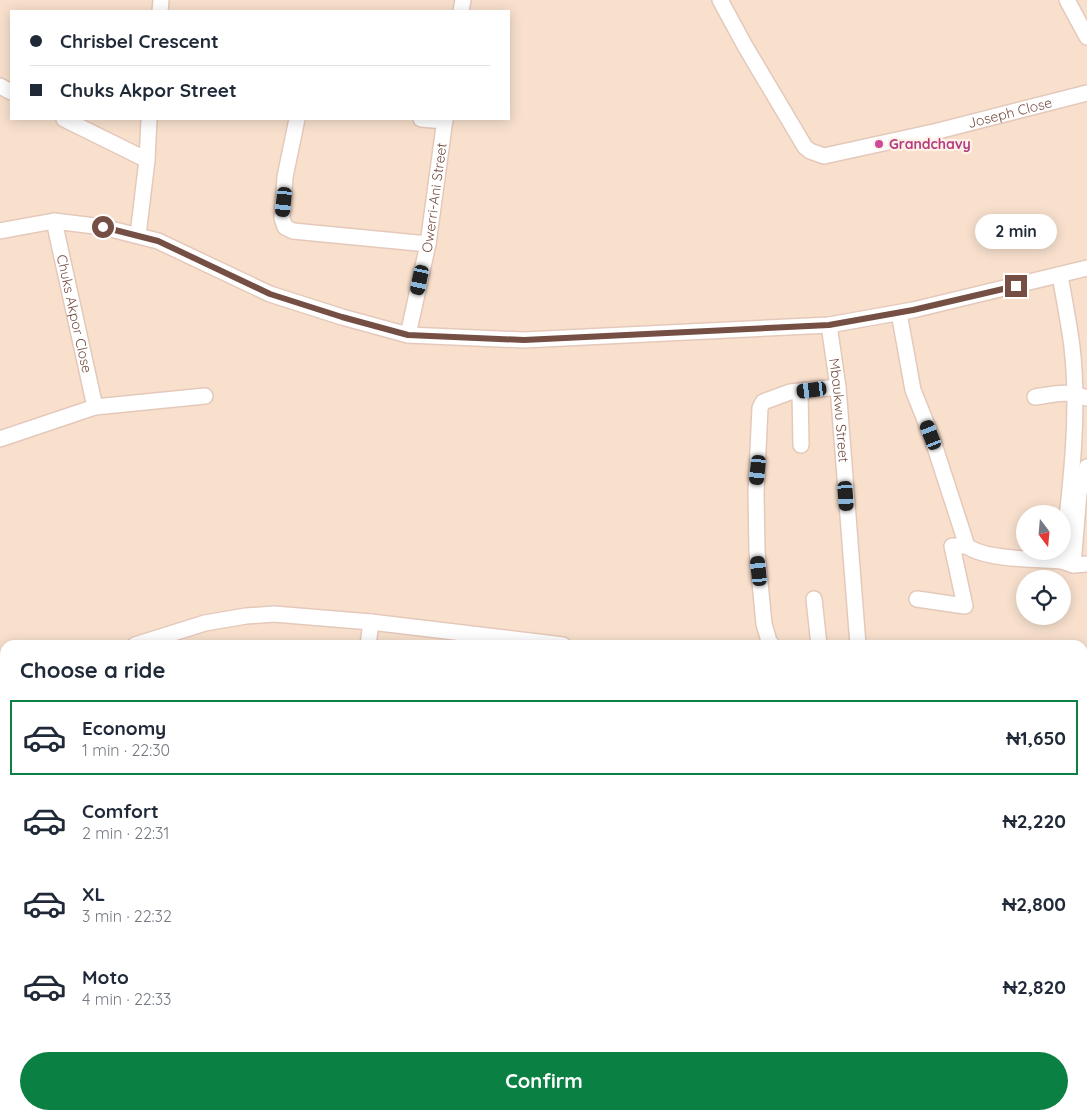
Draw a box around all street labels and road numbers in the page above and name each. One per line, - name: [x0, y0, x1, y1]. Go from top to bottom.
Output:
- street label: Joseph Close: [966, 93, 1054, 132]
- street label: Owerri-Ani Street: [417, 141, 451, 254]
- street label: Chuks Akpor Close: [53, 253, 96, 375]
- street label: Mbaukwu Street: [825, 357, 853, 463]

